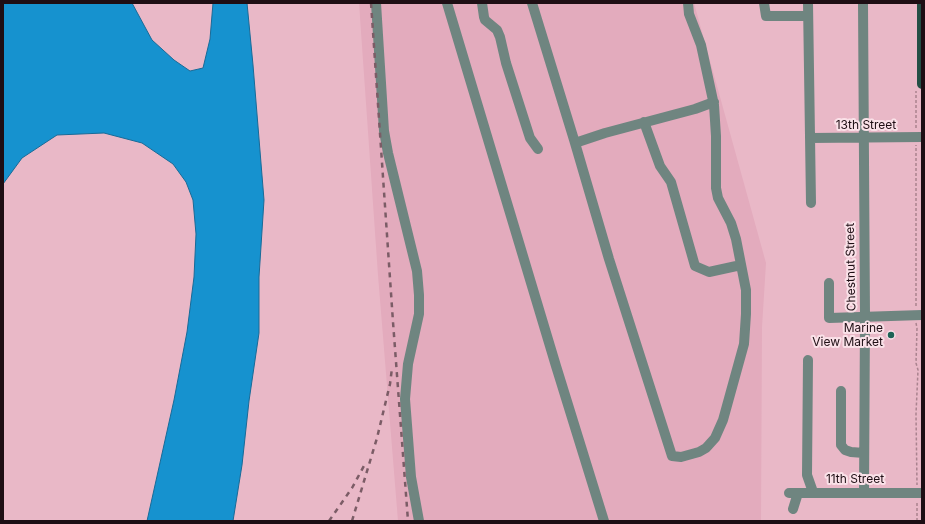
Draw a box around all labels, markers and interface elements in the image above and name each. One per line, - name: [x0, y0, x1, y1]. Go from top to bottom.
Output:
- street label: 13th Street: [836, 118, 896, 132]
- street label: Chestnut Street: [843, 223, 859, 311]
- place label: Marine View Market: [812, 321, 883, 349]
- marker: Marine View Market: [886, 330, 896, 340]
- street label: 11th Street: [826, 472, 884, 486]

